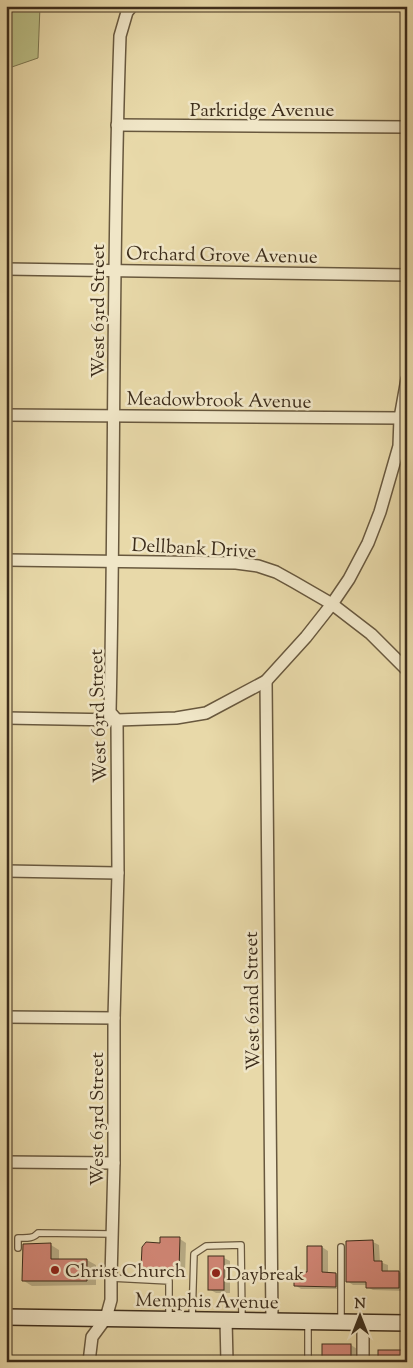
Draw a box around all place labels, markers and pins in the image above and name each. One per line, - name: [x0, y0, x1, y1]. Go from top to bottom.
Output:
- place label: Christ Church: [65, 1259, 186, 1286]
- place label: Daybreak: [226, 1262, 305, 1289]
- marker: Christ Church: [49, 1264, 61, 1276]
- marker: Daybreak: [210, 1267, 222, 1279]

